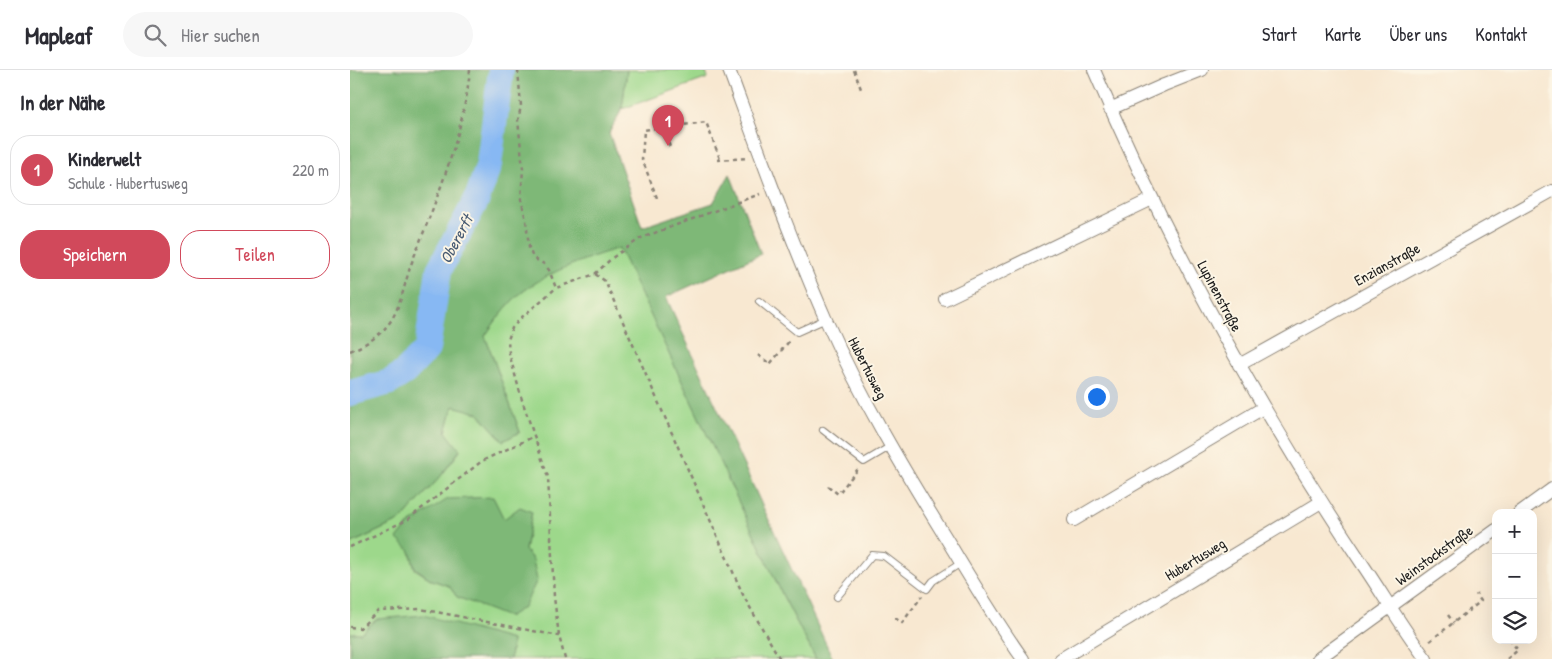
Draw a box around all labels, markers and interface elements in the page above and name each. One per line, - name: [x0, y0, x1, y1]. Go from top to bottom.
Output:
- search box: [123, 12, 473, 57]
- text: Mapleaf: [25, 19, 93, 51]
- icon: search: [141, 21, 169, 49]
- text: Hier suchen: [181, 22, 260, 48]
- text: Start: [1262, 22, 1297, 47]
- text: Karte: [1325, 22, 1361, 47]
- text: Über uns: [1389, 22, 1447, 47]
- text: Kontakt: [1475, 22, 1527, 47]
- text: In der Nähe: [20, 88, 105, 117]
- pin: 1: [652, 105, 684, 146]
- text: Kinderwelt: [68, 146, 141, 172]
- text: 1: [34, 159, 40, 181]
- text: 220 m: [292, 159, 329, 181]
- text: Schule · Hubertusweg: [68, 172, 188, 194]
- water label: Obererft: [434, 209, 479, 267]
- button: Speichern: [20, 230, 170, 279]
- button: Teilen: [180, 230, 330, 279]
- street label: Enzianstraße: [1350, 237, 1424, 291]
- street label: Lupinenstraße: [1193, 257, 1247, 335]
- street label: Hubertusweg: [843, 333, 893, 403]
- your location: [1084, 384, 1110, 410]
- map controls: [1492, 509, 1537, 644]
- button: +: [1492, 509, 1537, 554]
- street label: Weinstockstraße: [1391, 520, 1477, 590]
- street label: Hubertusweg: [1161, 532, 1230, 585]
- button: −: [1492, 554, 1537, 599]
- button: layers: [1492, 599, 1537, 644]

